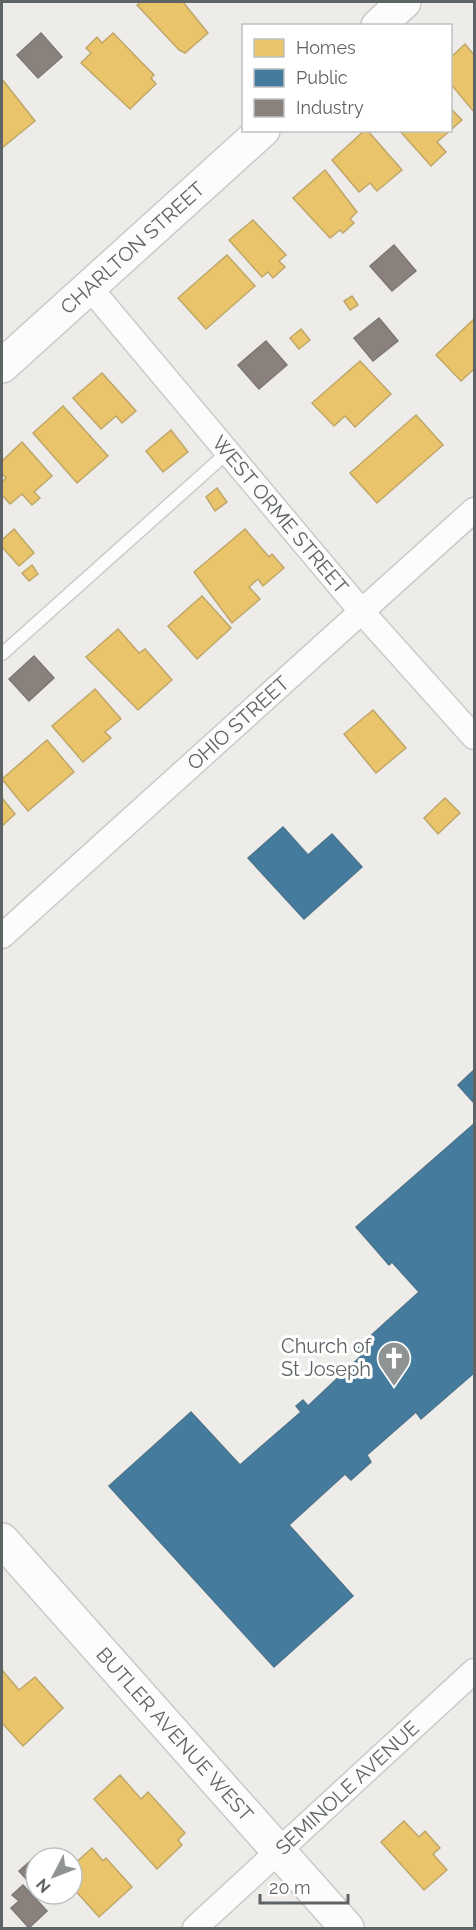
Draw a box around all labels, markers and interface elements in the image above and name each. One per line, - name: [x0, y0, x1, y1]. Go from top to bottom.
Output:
- legend: [242, 24, 452, 132]
- text: Homes: [296, 37, 356, 58]
- text: Public: [296, 67, 348, 88]
- text: Industry: [296, 97, 364, 118]
- street label: CHARLTON STREET: [56, 177, 210, 319]
- street label: WEST ORME STREET: [207, 431, 353, 599]
- street label: OHIO STREET: [182, 671, 294, 775]
- place label: Church of St Joseph: [281, 1334, 372, 1381]
- church icon: Church of St Joseph: [376, 1340, 412, 1387]
- street label: BUTLER AVENUE WEST: [91, 1642, 258, 1826]
- street label: SEMINOLE AVENUE: [271, 1716, 424, 1860]
- north arrow: [24, 1846, 84, 1906]
- scale bar: [260, 1867, 348, 1905]
- text: N: [32, 1875, 54, 1897]
- text: 20 m: [269, 1877, 311, 1898]

